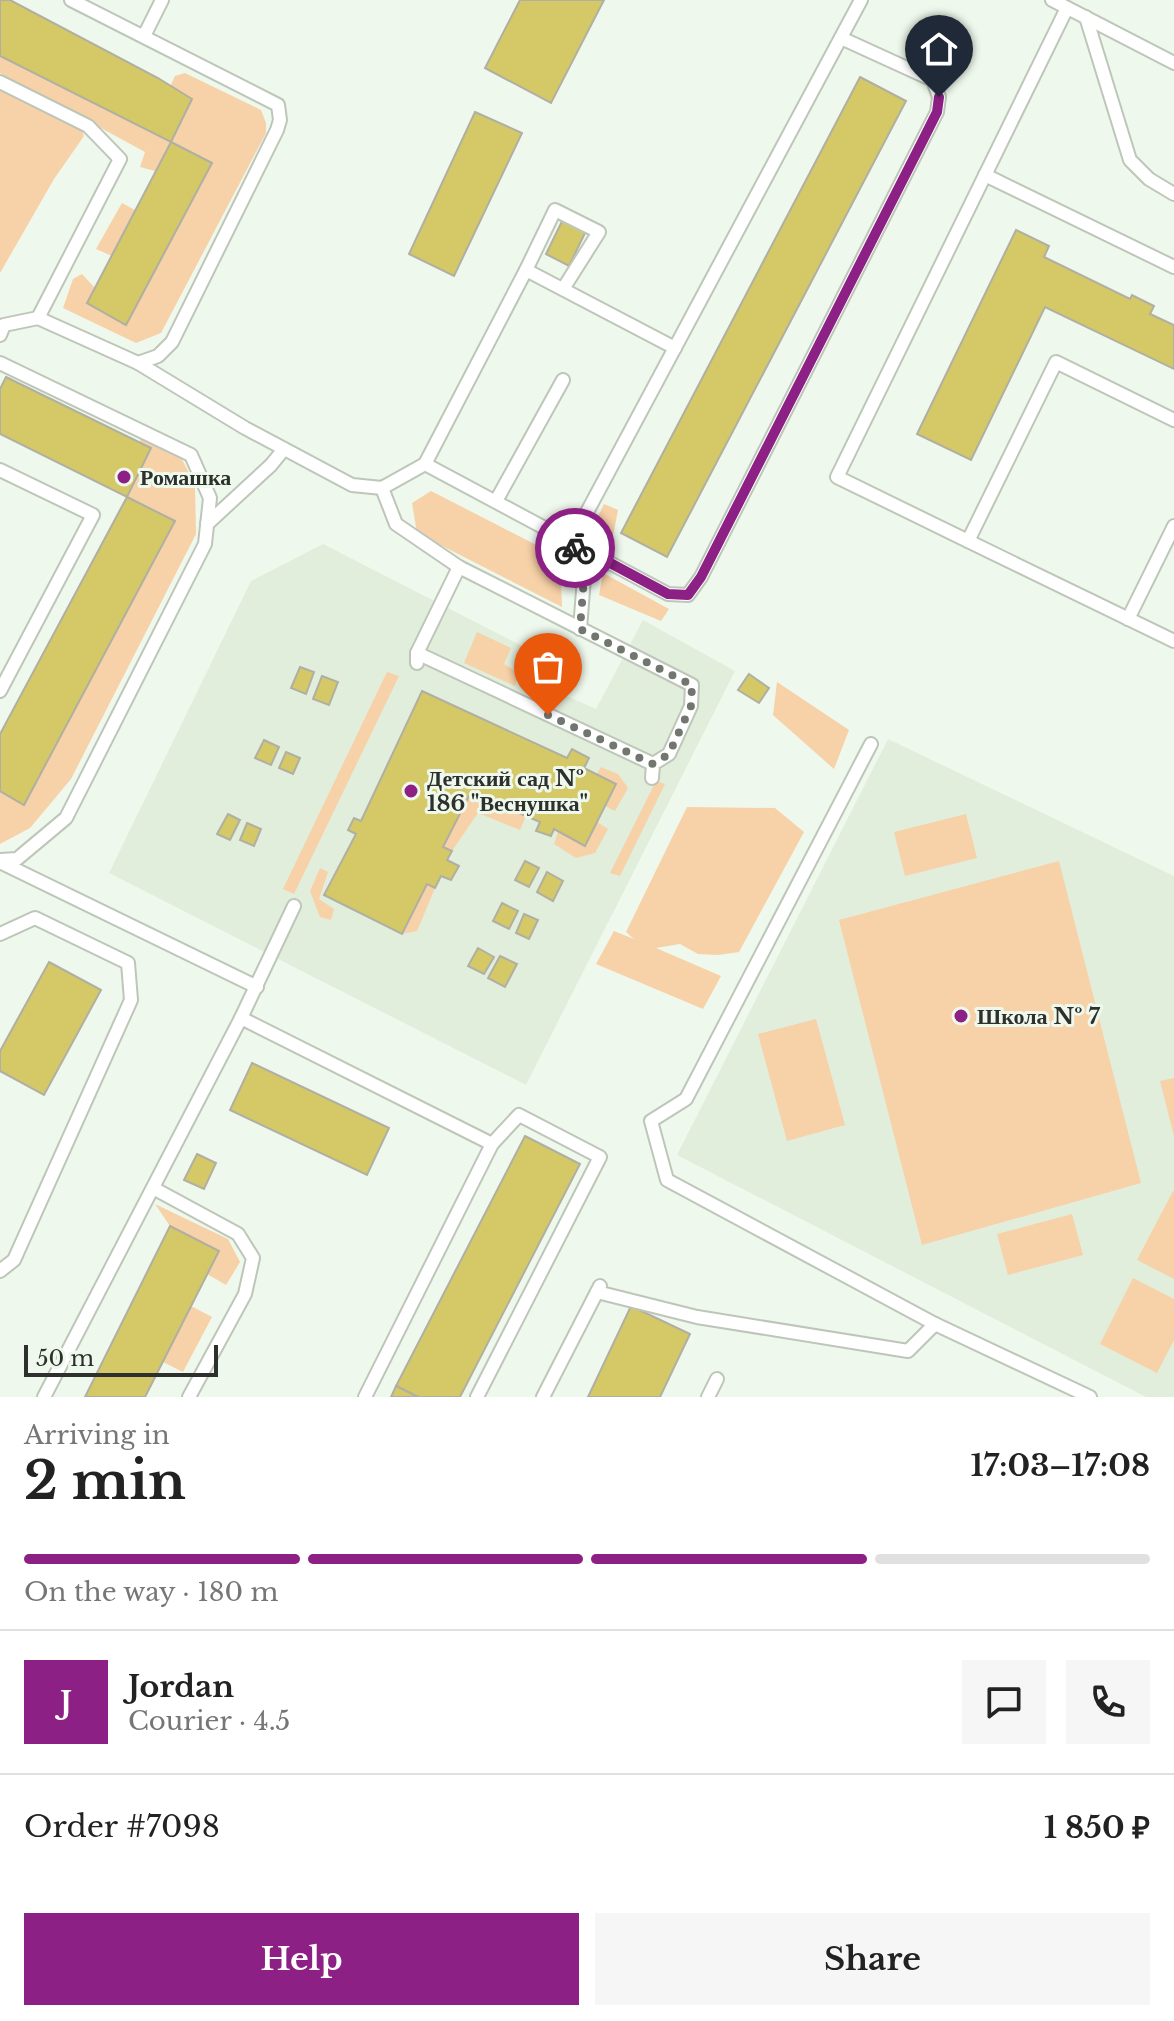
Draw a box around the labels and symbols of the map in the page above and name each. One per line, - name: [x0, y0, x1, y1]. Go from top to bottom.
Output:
- pin: [905, 15, 973, 97]
- place label: Ромашка: [140, 464, 231, 491]
- marker: Ромашка: [115, 468, 133, 486]
- courier: [535, 508, 615, 588]
- pin: [514, 633, 582, 715]
- place label: Детский сад № 186 "Веснушка": [427, 765, 588, 817]
- marker: Детский сад № 186 "Веснушка": [402, 782, 420, 800]
- place label: Школа № 7: [977, 1003, 1100, 1030]
- marker: Школа № 7: [952, 1007, 970, 1025]
- scale bar: [24, 1341, 218, 1377]

